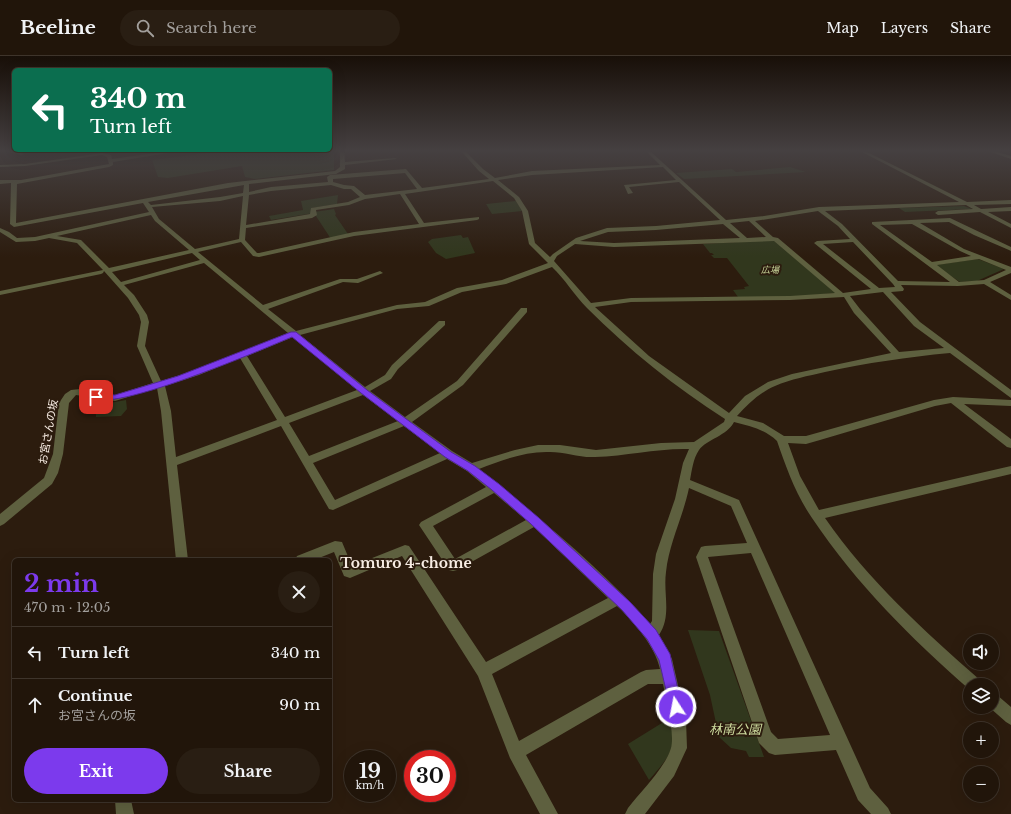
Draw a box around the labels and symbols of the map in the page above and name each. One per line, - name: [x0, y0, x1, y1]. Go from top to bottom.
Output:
- park label: 広場: [761, 264, 780, 275]
- pin: [79, 380, 113, 414]
- street label: お宮さんの坂: [35, 398, 61, 466]
- district label: Tomuro 4-chome: [340, 554, 472, 572]
- position arrow: [655, 686, 697, 728]
- park label: 林南公園: [709, 721, 763, 738]
- speed limit sign: 30: [404, 750, 456, 802]

